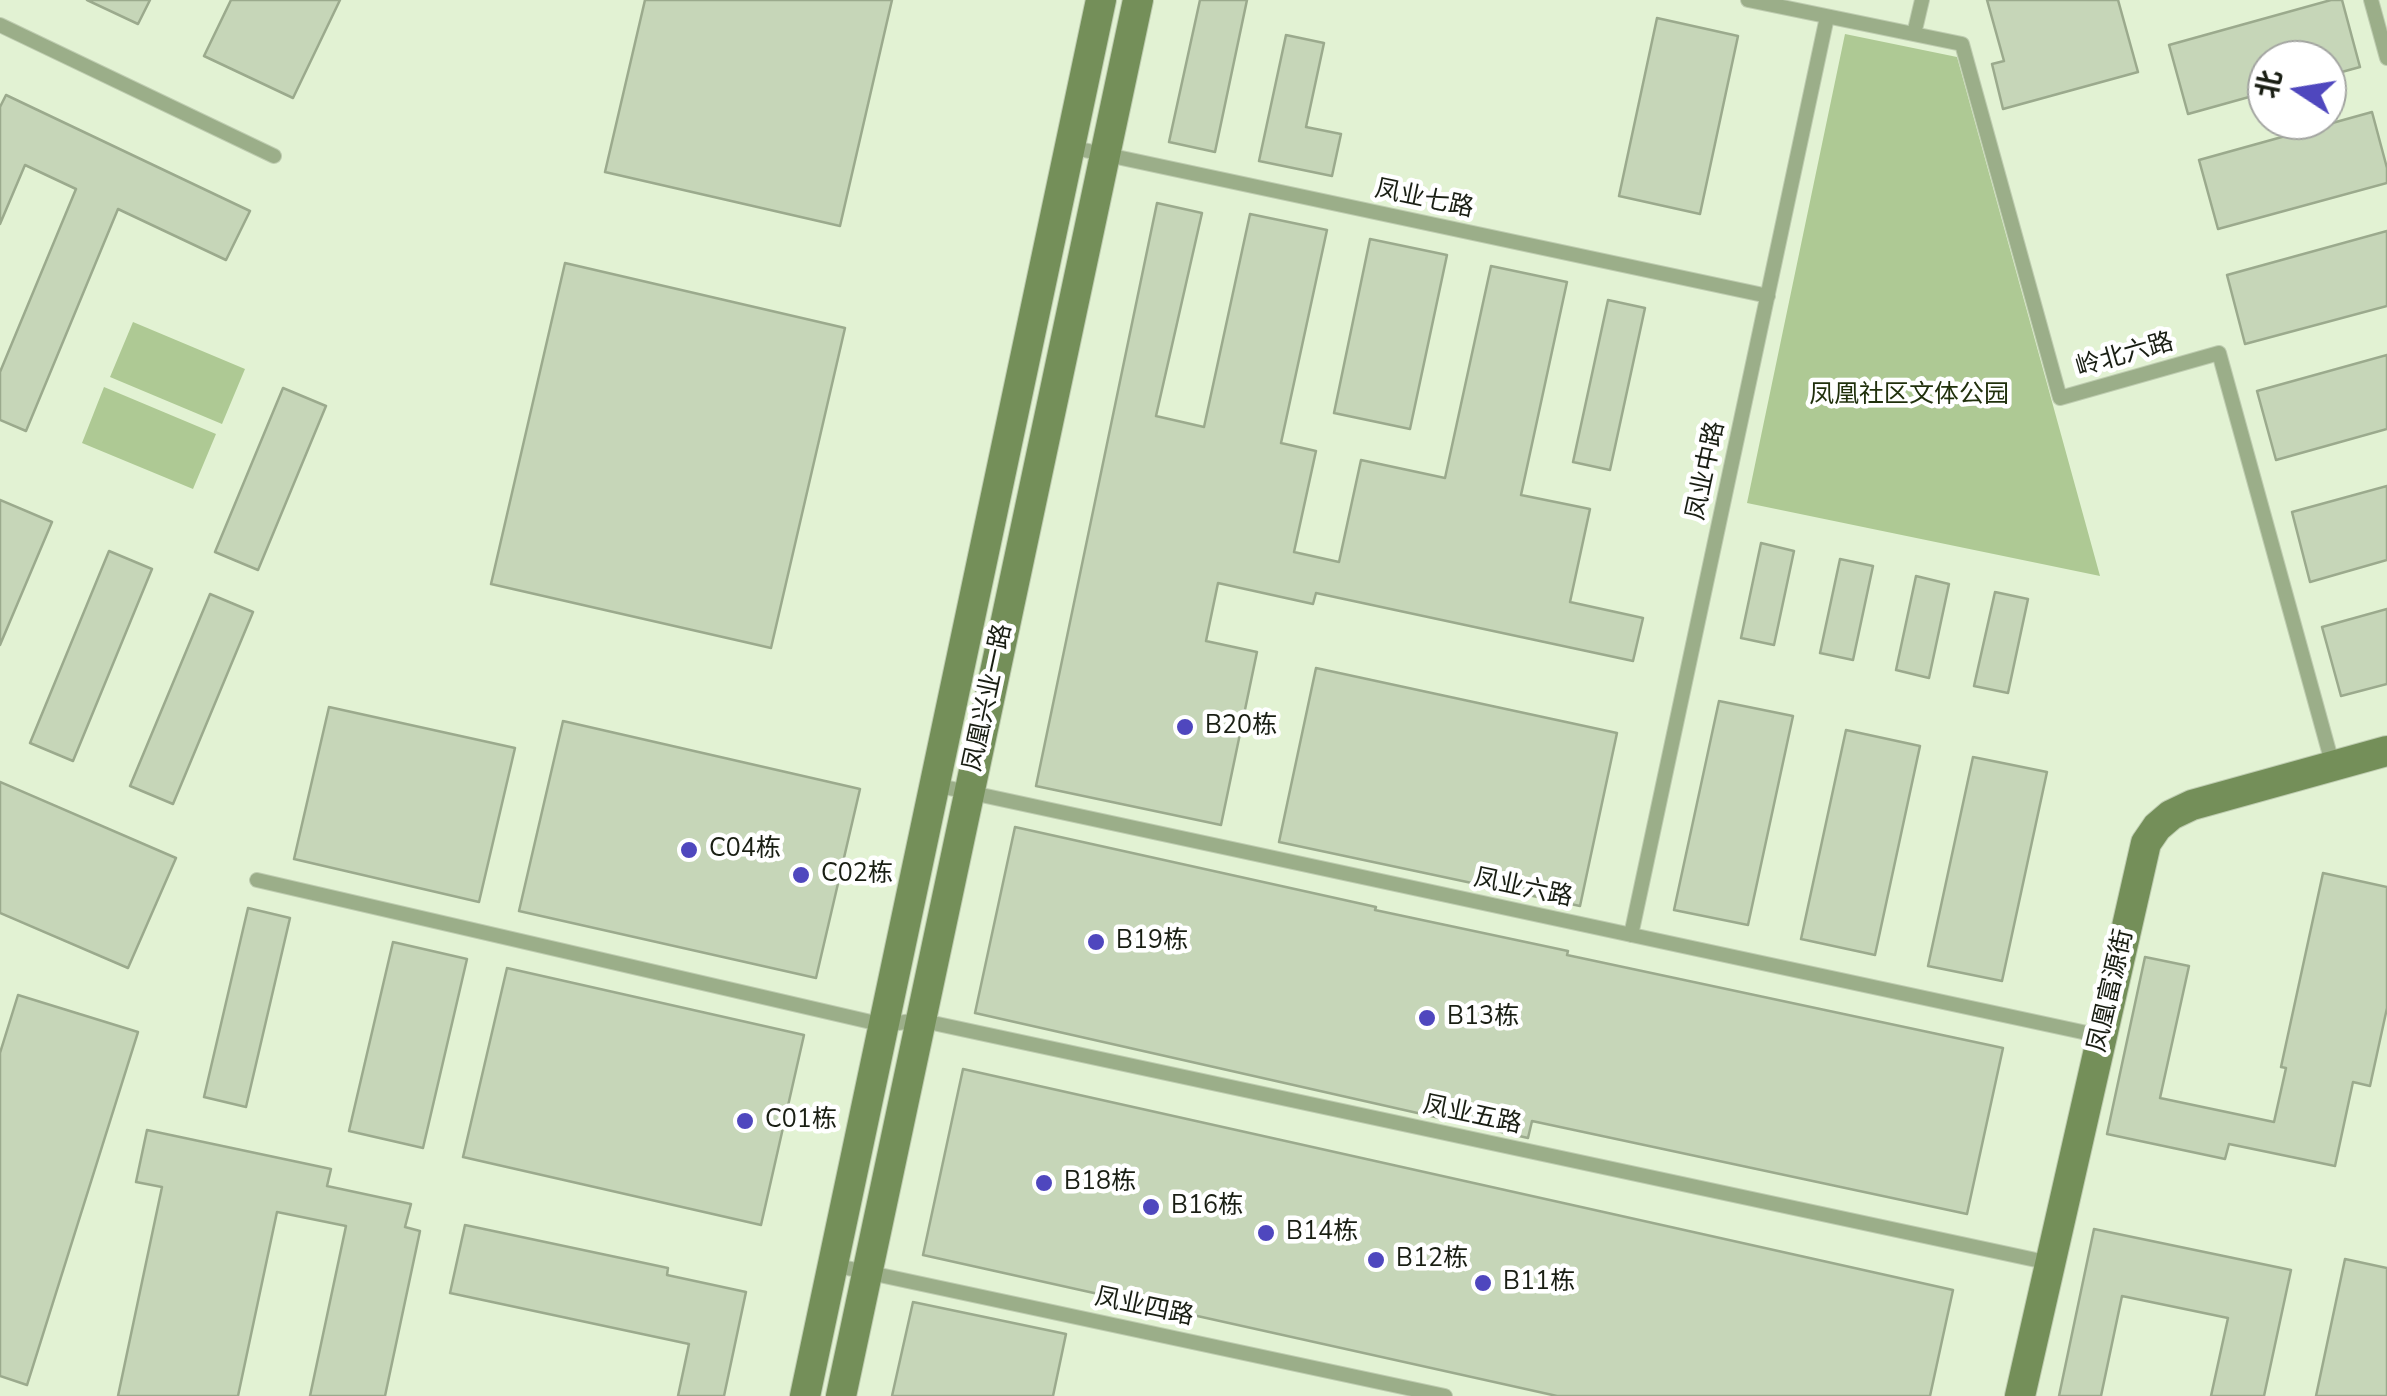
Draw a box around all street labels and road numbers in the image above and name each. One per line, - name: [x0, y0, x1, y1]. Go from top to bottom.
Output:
- street label: 凤业七路: [1372, 175, 1476, 225]
- street label: 岭北六路: [2073, 328, 2177, 384]
- street label: 凤业中路: [1682, 419, 1732, 523]
- street label: 凤凰兴业一路: [959, 622, 1019, 774]
- street label: 凤业六路: [1471, 864, 1575, 914]
- street label: 凤凰富源街: [2083, 927, 2141, 1055]
- street label: 凤业五路: [1420, 1091, 1524, 1141]
- street label: 凤业四路: [1092, 1283, 1196, 1333]

